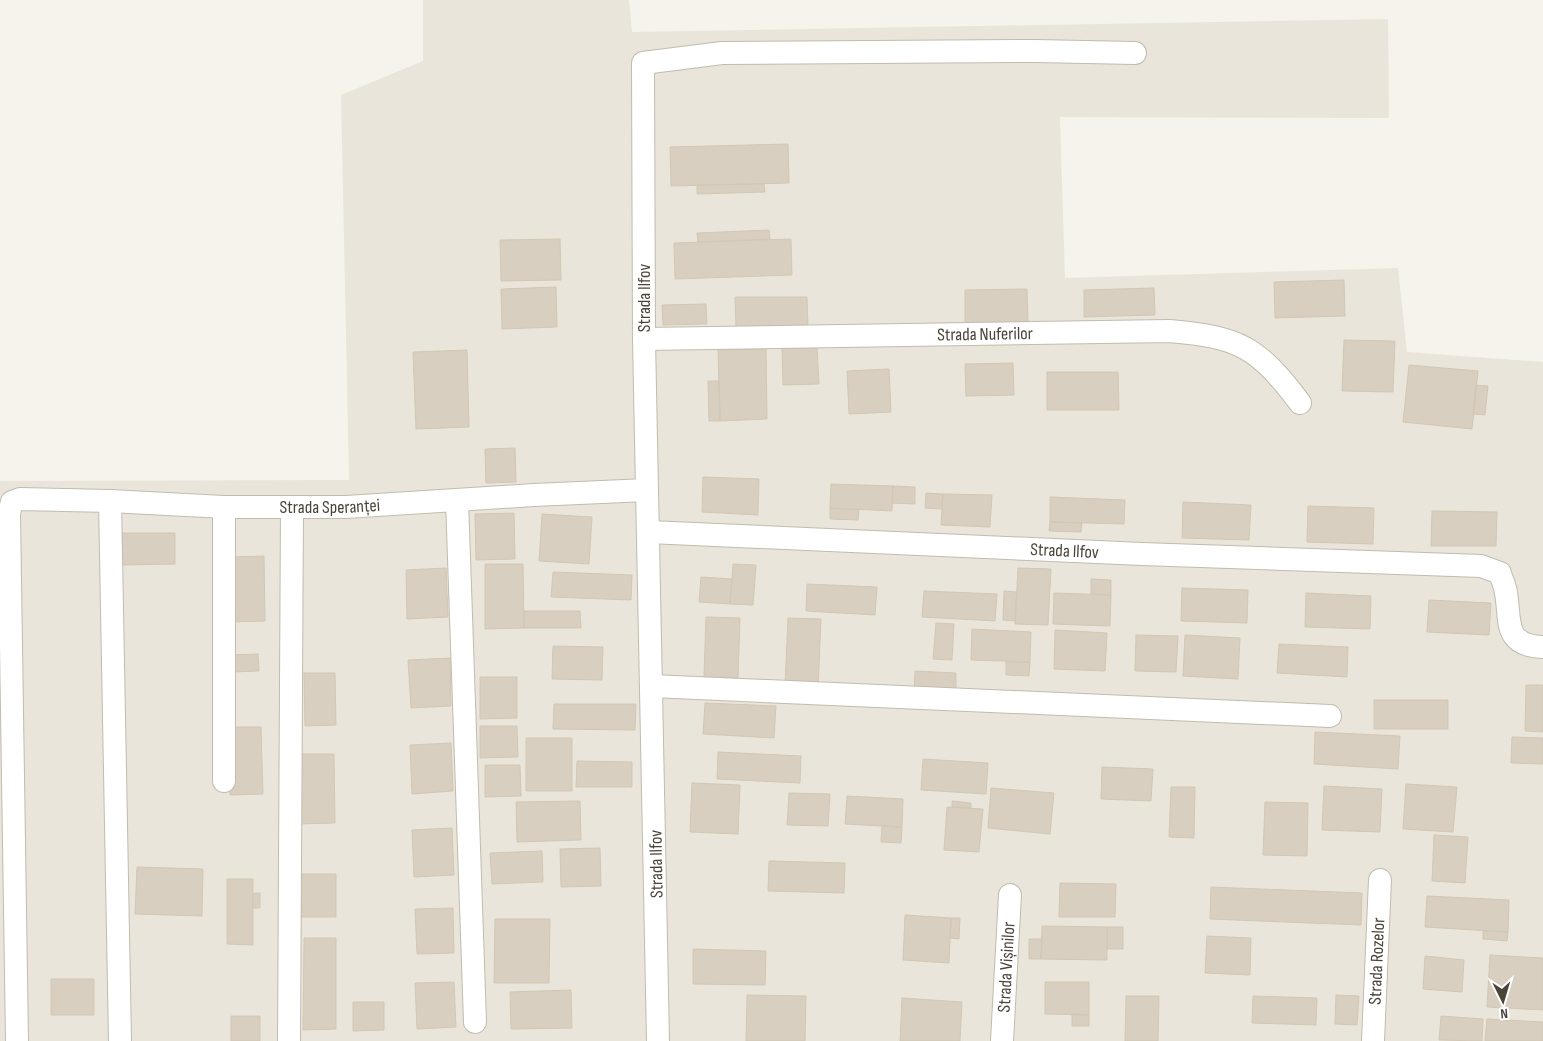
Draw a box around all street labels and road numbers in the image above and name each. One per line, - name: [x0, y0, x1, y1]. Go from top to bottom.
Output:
- street label: Strada Ilfov: [634, 264, 655, 332]
- street label: Strada Nuferilor: [937, 323, 1033, 346]
- street label: Strada Speranței: [280, 495, 381, 518]
- street label: Strada Ilfov: [1030, 539, 1099, 563]
- street label: Strada Ilfov: [645, 830, 668, 898]
- street label: Strada Rozelor: [1365, 917, 1389, 1005]
- street label: Strada Vișinilor: [994, 921, 1020, 1013]

